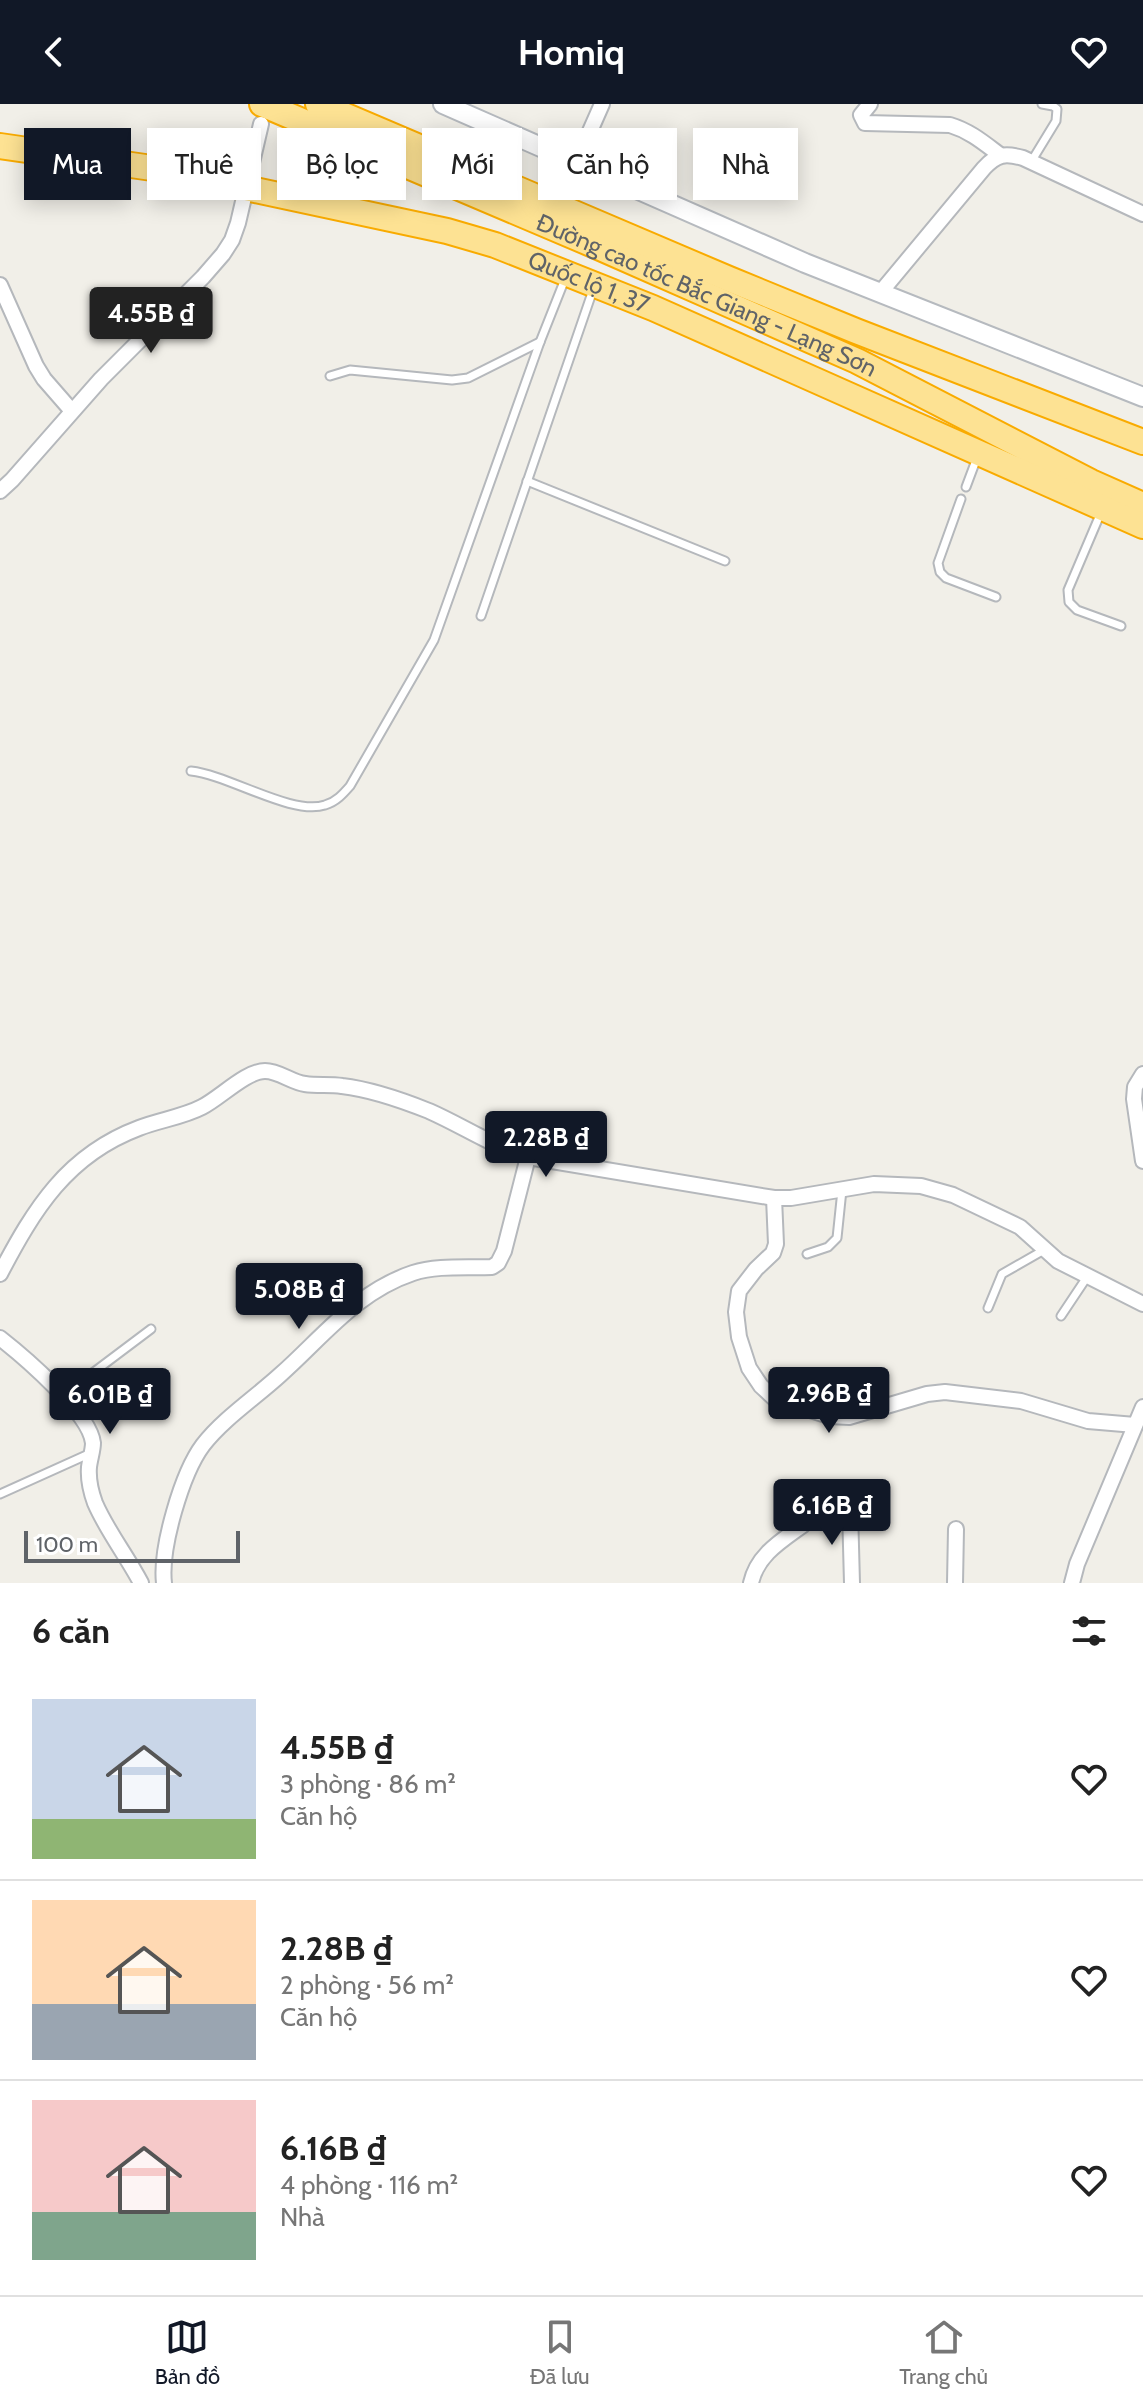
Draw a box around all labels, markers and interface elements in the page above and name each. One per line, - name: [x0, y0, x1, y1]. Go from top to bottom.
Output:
- icon: back: [32, 30, 76, 74]
- text: Homiq: [518, 30, 625, 74]
- icon: heart: [1067, 30, 1111, 74]
- chip: Mua: [24, 128, 131, 200]
- chip: Thuê: [147, 128, 261, 200]
- chip: Bộ lọc: [277, 128, 406, 200]
- chip: Mới: [422, 128, 522, 200]
- chip: Căn hộ: [538, 128, 677, 200]
- chip: Nhà: [693, 128, 798, 200]
- street label: Đường cao tốc Bắc Giang - Lạng Sơn: [532, 207, 882, 383]
- street label: Quốc lộ 1, 37: [524, 245, 654, 319]
- pin: 4.55B ₫: [77, 287, 225, 355]
- text: 4.55B ₫: [108, 297, 194, 329]
- pin: 2.28B ₫: [472, 1111, 620, 1179]
- text: 2.28B ₫: [503, 1121, 589, 1153]
- pin: 5.08B ₫: [225, 1263, 373, 1331]
- text: 5.08B ₫: [254, 1273, 344, 1305]
- pin: 2.96B ₫: [755, 1367, 903, 1435]
- pin: 6.01B ₫: [36, 1368, 184, 1436]
- text: 2.96B ₫: [786, 1377, 872, 1409]
- text: 6.01B ₫: [67, 1378, 153, 1410]
- pin: 6.16B ₫: [758, 1479, 906, 1547]
- text: 6.16B ₫: [791, 1489, 873, 1521]
- scale bar: [24, 1527, 240, 1563]
- text: 100 m: [36, 1531, 98, 1558]
- icon: filters: [1067, 1609, 1111, 1653]
- text: 6 căn: [32, 1610, 110, 1652]
- text: 4.55B ₫: [280, 1726, 394, 1768]
- icon: home: [96, 1731, 192, 1827]
- icon: heart: [1067, 1757, 1111, 1801]
- text: 3 phòng · 86 m²: [280, 1768, 456, 1800]
- text: Căn hộ: [280, 1800, 357, 1832]
- text: 2.28B ₫: [280, 1927, 392, 1969]
- icon: home: [96, 1932, 192, 2028]
- icon: heart: [1067, 1958, 1111, 2002]
- text: 2 phòng · 56 m²: [280, 1969, 454, 2001]
- text: Căn hộ: [280, 2001, 357, 2033]
- text: 6.16B ₫: [280, 2127, 386, 2169]
- icon: home: [96, 2132, 192, 2228]
- icon: heart: [1067, 2158, 1111, 2202]
- text: 4 phòng · 116 m²: [280, 2169, 458, 2201]
- text: Nhà: [280, 2201, 325, 2233]
- tab: Bản đồ: [155, 2315, 220, 2390]
- tab: Đã lưu: [530, 2315, 590, 2390]
- tab: Trang chủ: [899, 2315, 988, 2390]

